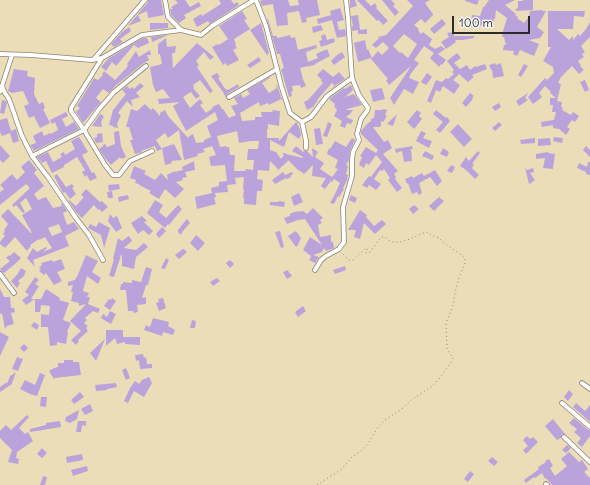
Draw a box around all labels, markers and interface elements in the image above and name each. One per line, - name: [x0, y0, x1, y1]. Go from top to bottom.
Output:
- scale bar: [454, 8, 532, 34]
- text: 100 m: [459, 15, 493, 30]

